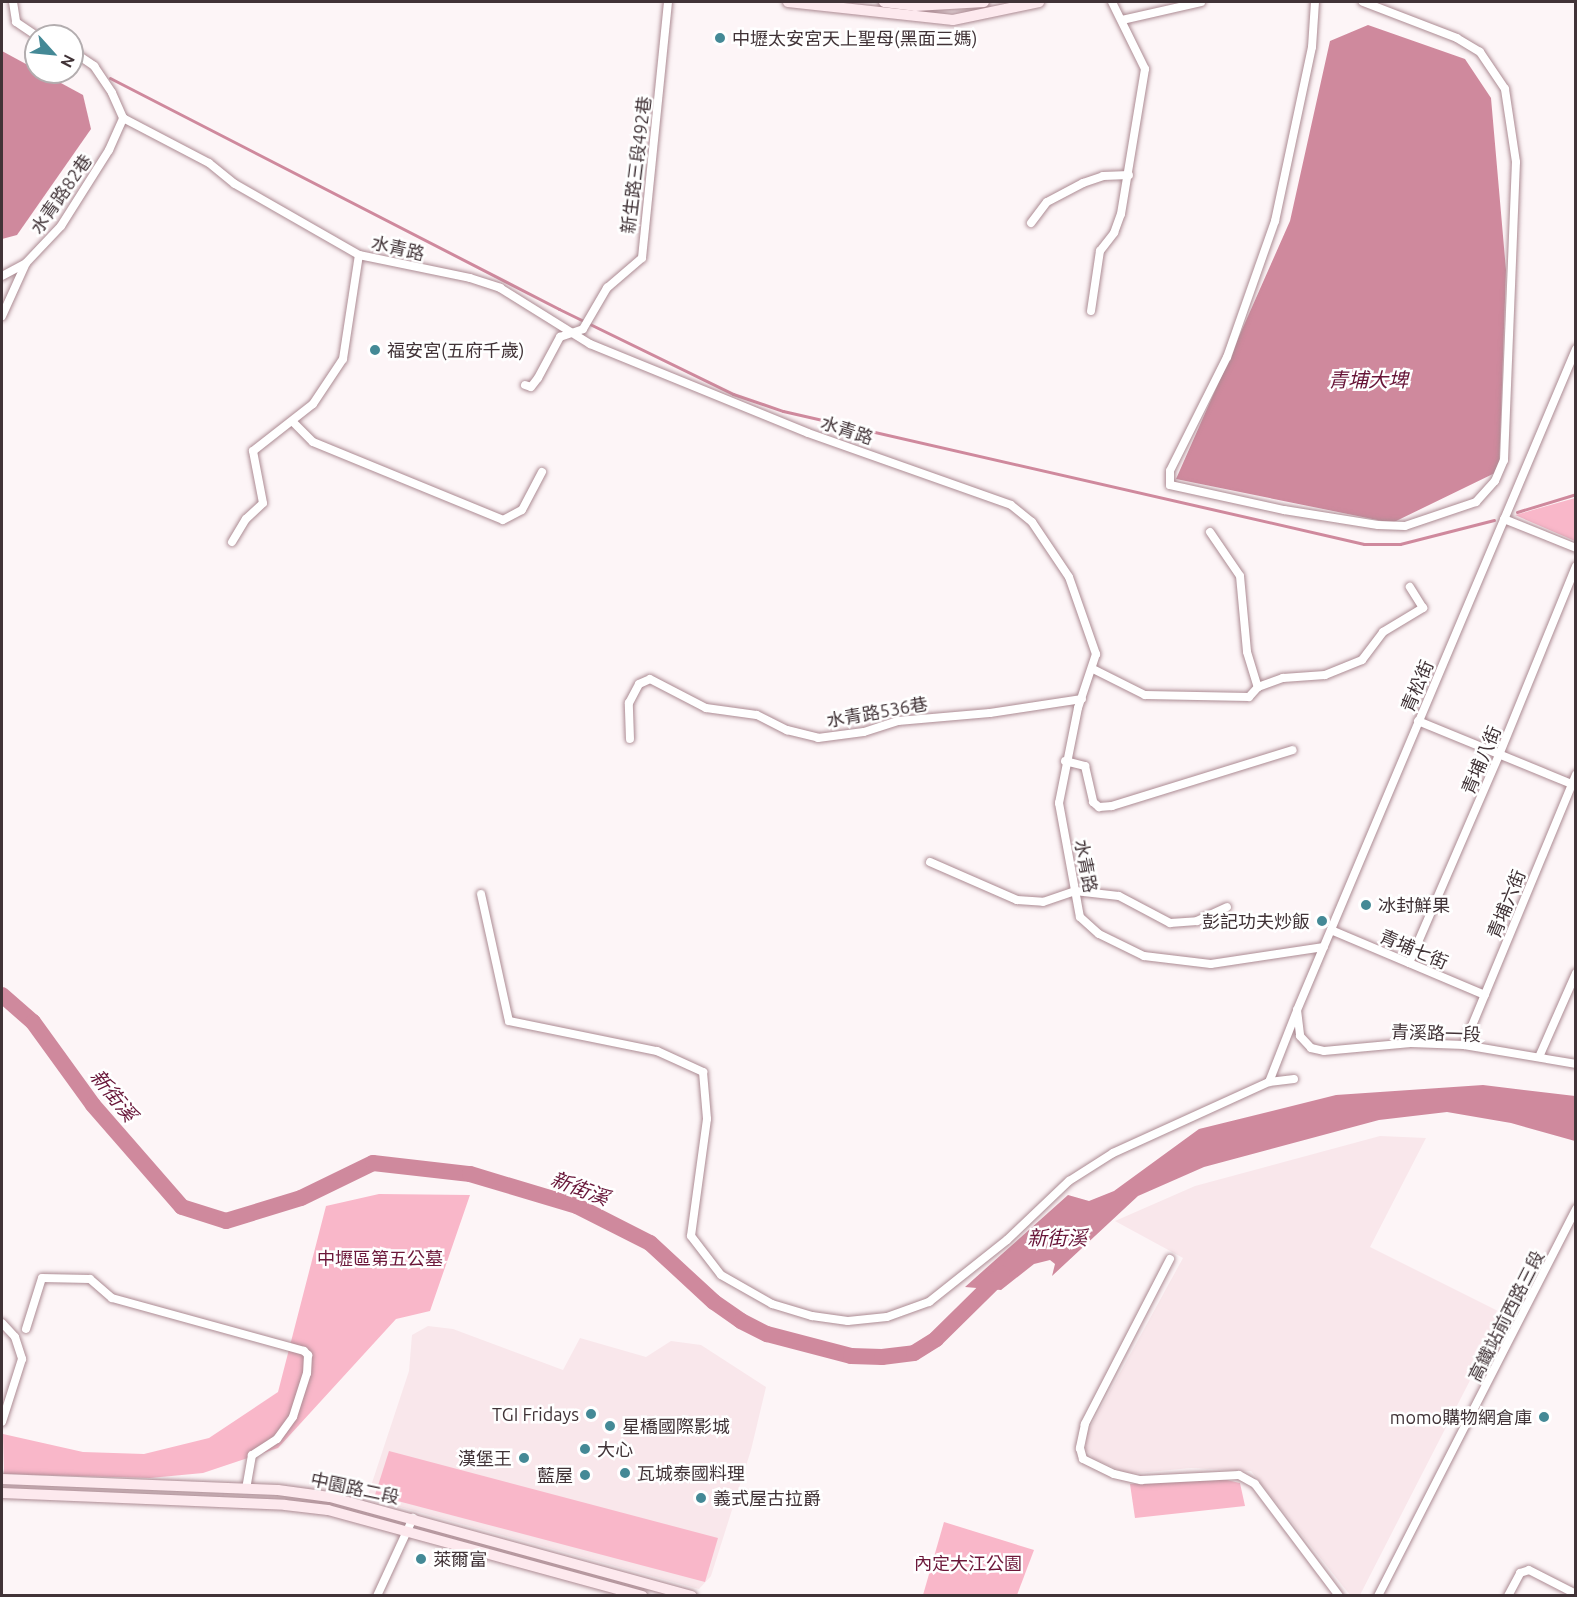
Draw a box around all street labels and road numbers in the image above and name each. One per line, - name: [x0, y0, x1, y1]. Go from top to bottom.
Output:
- street label: 新生路三段492巷: [617, 95, 655, 235]
- street label: 水青路82巷: [26, 150, 96, 238]
- street label: 水青路: [369, 231, 427, 265]
- street label: 水青路: [818, 411, 876, 449]
- street label: 青松街: [1397, 657, 1437, 715]
- street label: 水青路536巷: [825, 692, 929, 732]
- street label: 青埔八街: [1457, 723, 1505, 797]
- street label: 水青路: [1070, 837, 1102, 895]
- street label: 青埔六街: [1483, 867, 1529, 941]
- street label: 青埔七街: [1377, 925, 1451, 973]
- street label: 青溪路一段: [1391, 1021, 1481, 1045]
- street label: 高鐵站前西路三段: [1464, 1247, 1548, 1385]
- street label: 中園路二段: [309, 1468, 401, 1508]

